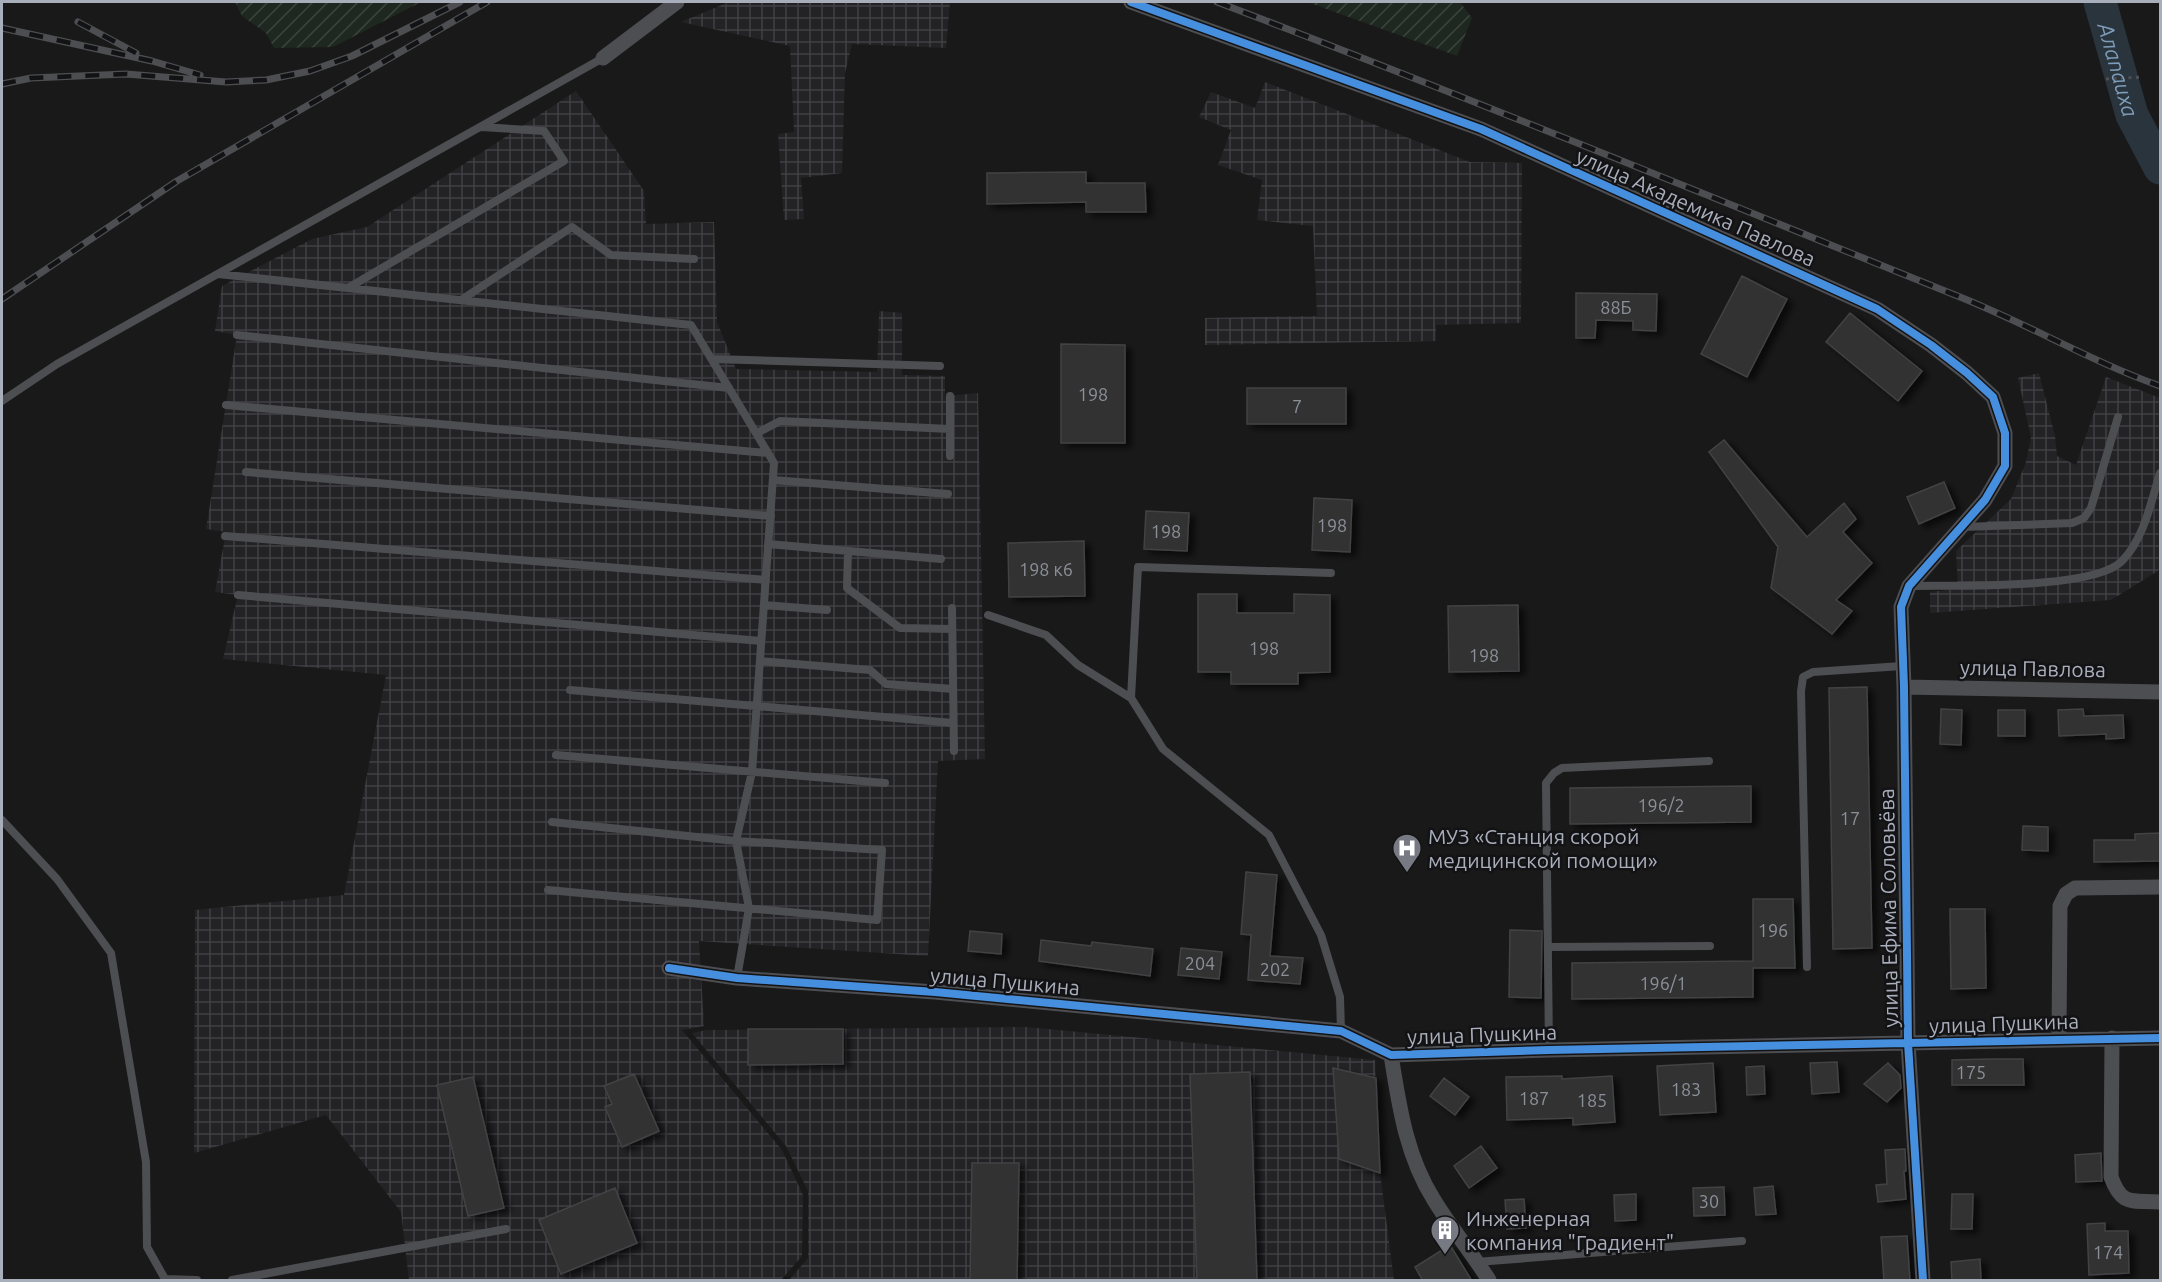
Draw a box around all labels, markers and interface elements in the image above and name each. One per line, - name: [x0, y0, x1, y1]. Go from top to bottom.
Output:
- water label: Алапаиха: [2094, 18, 2144, 119]
- street label: улица Академика Павлова: [1573, 143, 1819, 271]
- house number: 88Б: [1600, 297, 1632, 317]
- house number: 198: [1078, 384, 1108, 404]
- house number: 7: [1292, 396, 1302, 416]
- house number: 198: [1317, 515, 1347, 535]
- house number: 198: [1151, 521, 1181, 541]
- house number: 198 к6: [1019, 559, 1073, 579]
- house number: 198: [1249, 638, 1279, 658]
- house number: 198: [1469, 645, 1499, 665]
- street label: улица Павлова: [1960, 655, 2106, 681]
- street label: улица Ефима Соловьёва: [1874, 788, 1902, 1028]
- house number: 196/2: [1637, 795, 1685, 815]
- house number: 17: [1840, 808, 1860, 828]
- place label: МУЗ «Станция скорой медицинской помощи»: [1428, 824, 1658, 872]
- hospital icon: МУЗ «Станция скорой медицинской помощи»: [1391, 832, 1423, 874]
- house number: 196: [1758, 920, 1788, 940]
- house number: 204: [1185, 953, 1215, 973]
- house number: 202: [1260, 959, 1290, 979]
- street label: улица Пушкина: [929, 962, 1081, 1000]
- house number: 196/1: [1639, 973, 1687, 993]
- street label: улица Пушкина: [1929, 1008, 2079, 1038]
- street label: улица Пушкина: [1407, 1019, 1557, 1049]
- house number: 175: [1956, 1062, 1986, 1082]
- house number: 183: [1671, 1079, 1701, 1099]
- house number: 187: [1519, 1088, 1549, 1108]
- house number: 185: [1577, 1090, 1607, 1110]
- house number: 30: [1699, 1191, 1719, 1211]
- place label: Инженерная компания "Градиент": [1466, 1206, 1674, 1254]
- building icon: Инженерная компания "Градиент": [1429, 1214, 1461, 1256]
- house number: 174: [2093, 1242, 2123, 1262]

